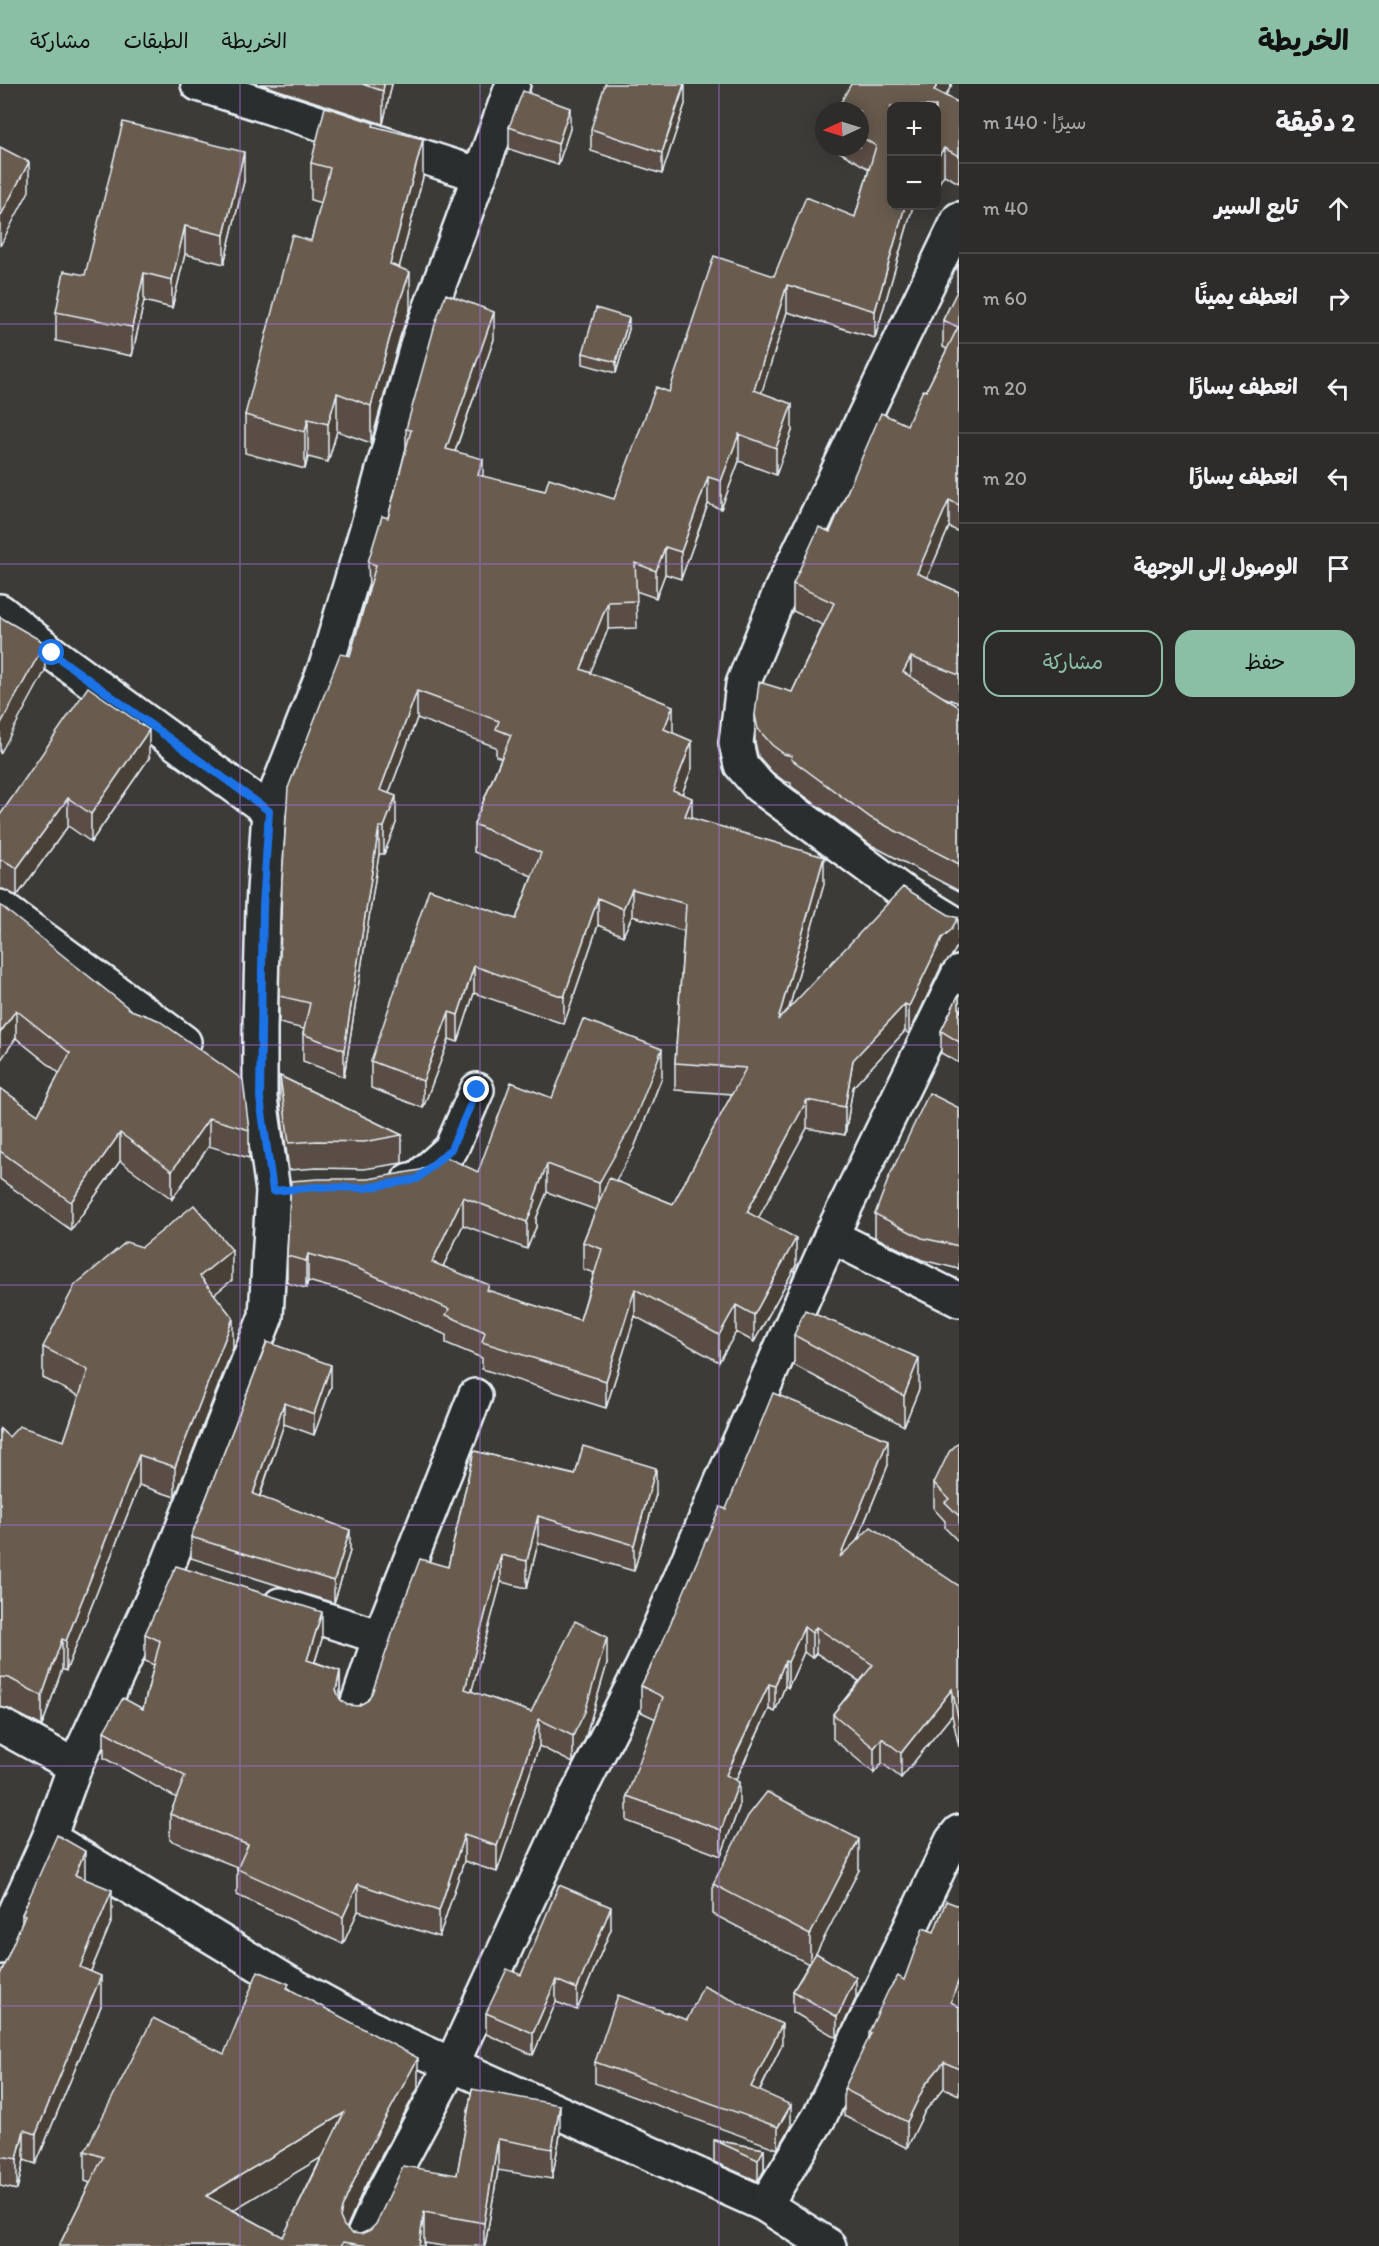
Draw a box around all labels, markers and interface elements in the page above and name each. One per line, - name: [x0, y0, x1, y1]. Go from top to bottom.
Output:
- text: الخريطة: [1258, 23, 1349, 57]
- text: مشاركة: [30, 28, 91, 53]
- text: الطبقات: [124, 28, 189, 53]
- text: الخريطة: [222, 28, 287, 53]
- north arrow: [815, 102, 869, 156]
- map controls: [887, 102, 941, 210]
- button: +: [887, 102, 941, 156]
- text: 2 دقيقة: [1275, 106, 1355, 138]
- text: سيرًا · 140 m: [983, 110, 1087, 134]
- button: −: [887, 156, 941, 210]
- icon: ahead: [1322, 192, 1355, 225]
- text: تابع السير: [1215, 193, 1298, 220]
- text: 40 m: [983, 196, 1029, 220]
- icon: right: [1322, 282, 1355, 315]
- text: انعطف يمينًا: [1195, 283, 1298, 310]
- text: 60 m: [983, 286, 1027, 310]
- icon: left: [1322, 372, 1355, 405]
- text: انعطف يسارًا: [1189, 373, 1298, 400]
- text: 20 m: [983, 376, 1027, 400]
- icon: left: [1322, 462, 1355, 495]
- text: انعطف يسارًا: [1189, 463, 1298, 490]
- text: 20 m: [983, 466, 1027, 490]
- icon: arrive: [1322, 552, 1355, 585]
- text: الوصول إلى الوجهة: [1133, 553, 1298, 580]
- button: مشاركة: [983, 630, 1163, 697]
- button: حفظ: [1175, 630, 1355, 697]
- route start: [38, 639, 64, 665]
- route end: [463, 1076, 489, 1102]

